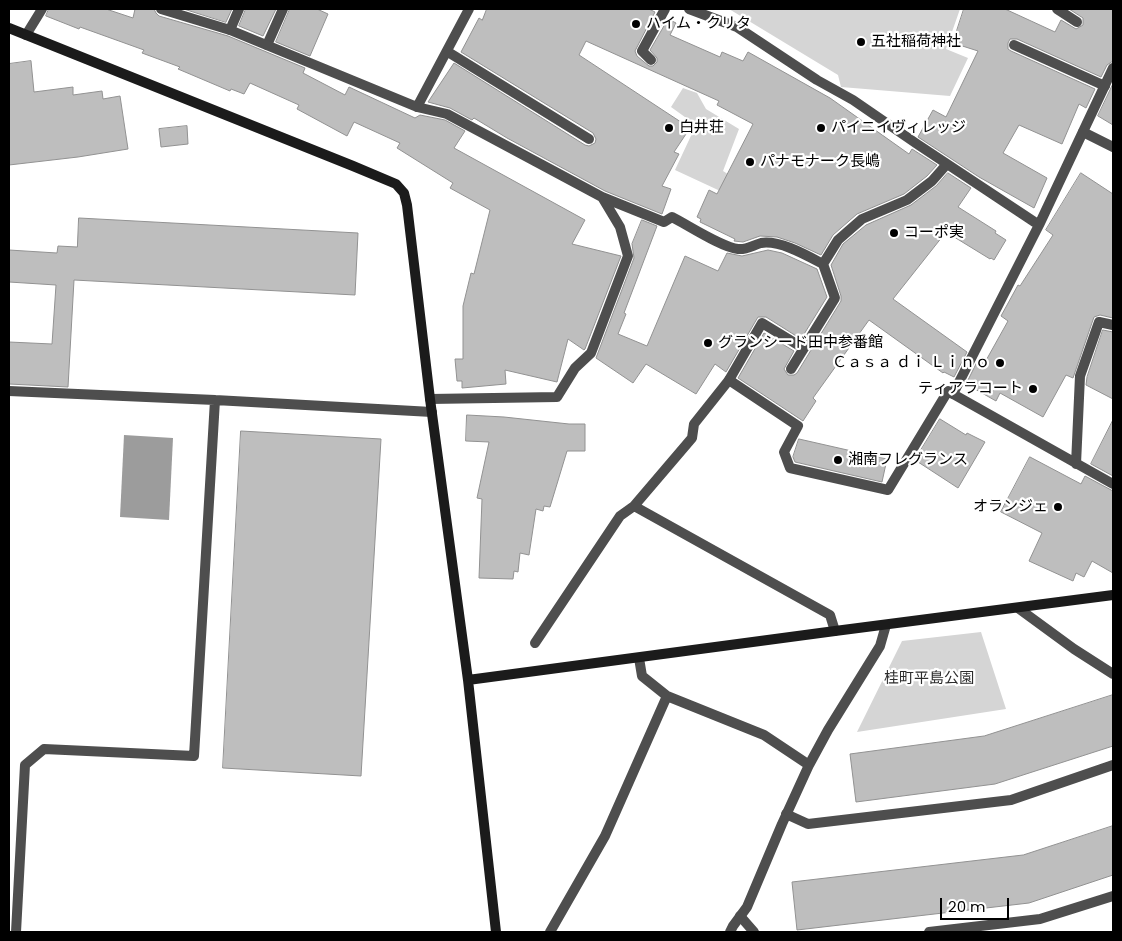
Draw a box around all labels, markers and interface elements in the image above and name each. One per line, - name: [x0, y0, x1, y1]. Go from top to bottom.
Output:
- place label: ハイム・クリタ: [646, 15, 751, 33]
- marker: ハイム・クリタ: [630, 18, 642, 30]
- place label: 五社稲荷神社: [871, 33, 961, 51]
- marker: 五社稲荷神社: [855, 36, 867, 48]
- place label: 白井荘: [679, 119, 724, 137]
- place label: パイニイヴィレッジ: [831, 119, 966, 137]
- marker: 白井荘: [663, 122, 675, 134]
- marker: パイニイヴィレッジ: [815, 122, 827, 134]
- place label: パナモナーク長嶋: [760, 153, 880, 171]
- marker: パナモナーク長嶋: [744, 156, 756, 168]
- place label: コーポ実: [904, 224, 964, 242]
- marker: コーポ実: [888, 227, 900, 239]
- place label: グランシード田中参番館: [718, 334, 883, 352]
- marker: グランシード田中参番館: [702, 337, 714, 349]
- place label: Ｃａｓａ ｄｉ Ｌｉｎｏ: [832, 354, 990, 372]
- marker: Ｃａｓａ ｄｉ Ｌｉｎｏ: [994, 357, 1006, 369]
- place label: ティアラコート: [918, 380, 1023, 398]
- marker: ティアラコート: [1027, 383, 1039, 395]
- place label: 湘南フレグランス: [848, 451, 968, 469]
- marker: 湘南フレグランス: [832, 454, 844, 466]
- place label: オランジェ: [973, 498, 1048, 516]
- marker: オランジェ: [1052, 501, 1064, 513]
- park label: 桂町平島公園: [884, 670, 974, 688]
- scale bar: [942, 888, 1011, 920]
- text: 20 m: [948, 896, 986, 917]

